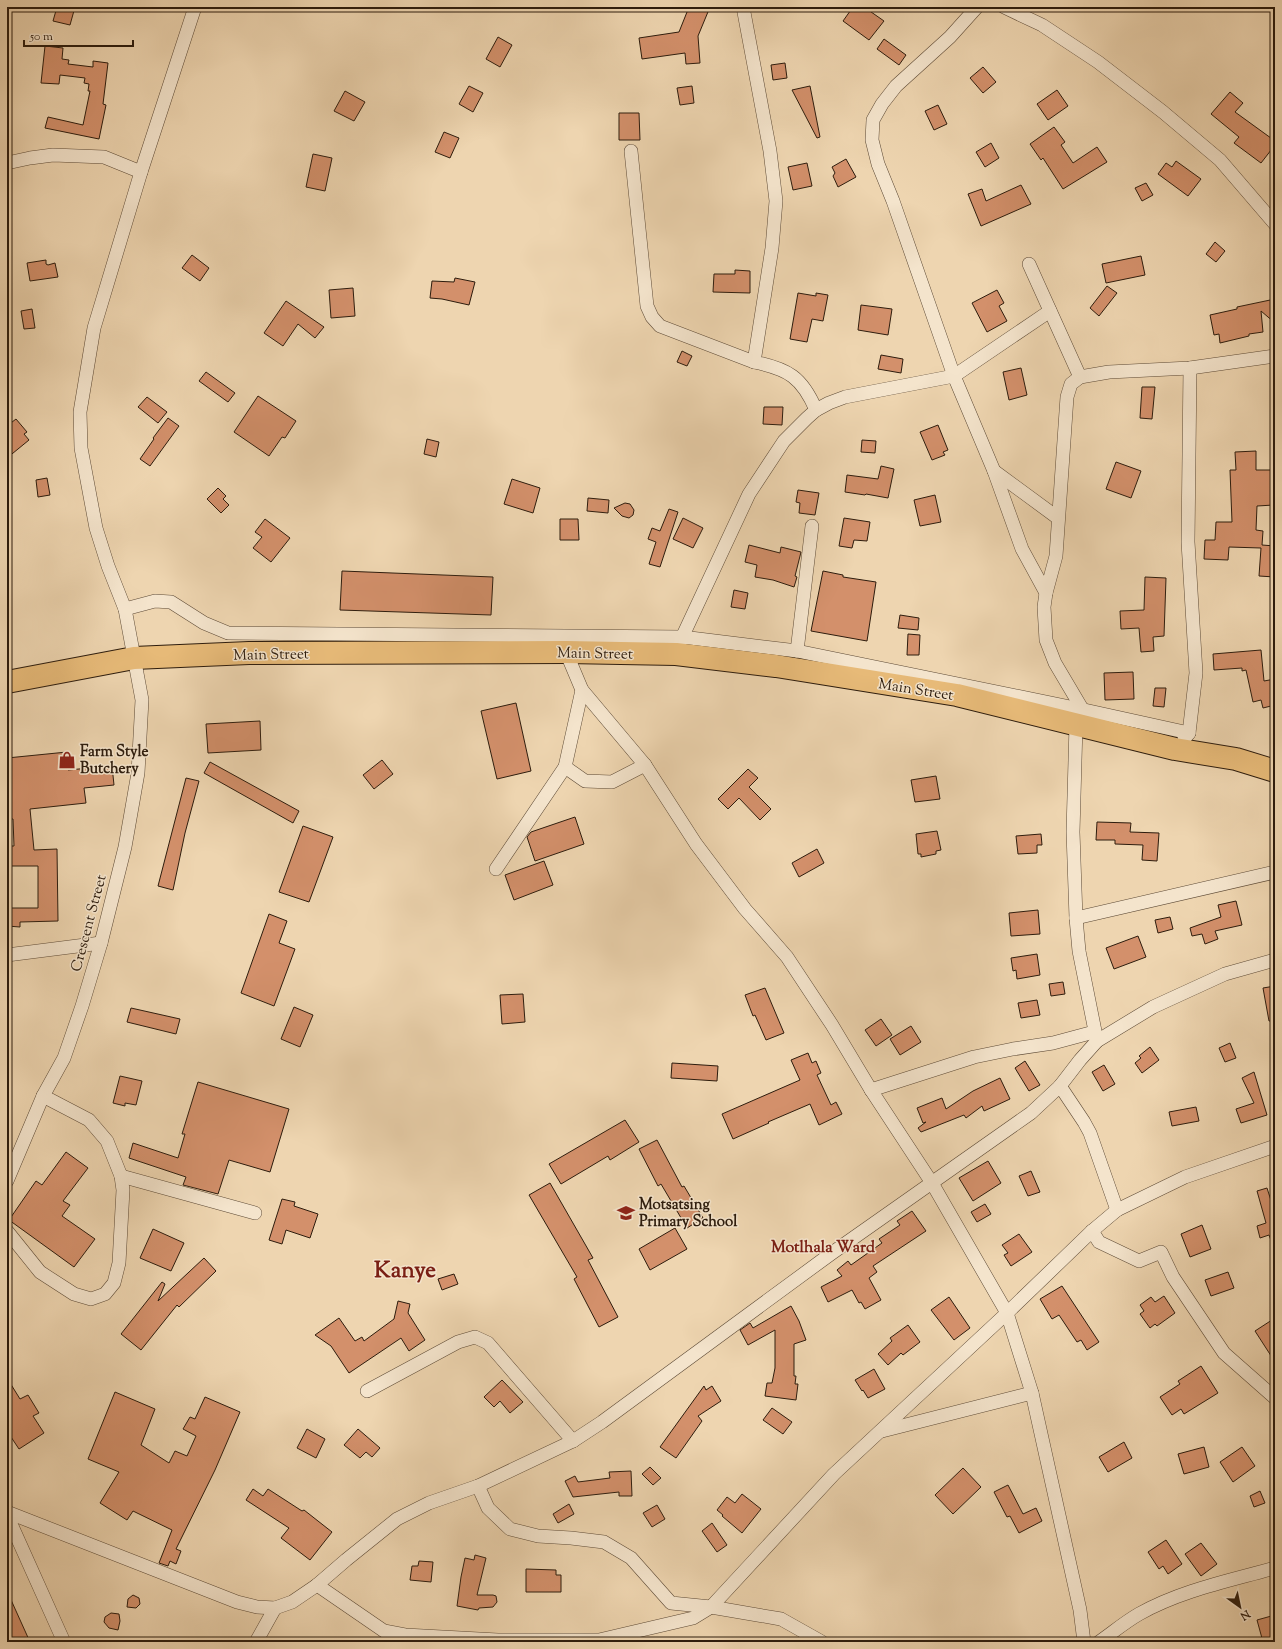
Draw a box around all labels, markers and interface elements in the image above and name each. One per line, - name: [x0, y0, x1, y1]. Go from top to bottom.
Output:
- scale bar: [24, 22, 133, 48]
- text: 50 m: [29, 28, 53, 46]
- street label: Main Street: [557, 643, 633, 666]
- street label: Main Street: [233, 644, 309, 667]
- street label: Main Street: [877, 674, 955, 707]
- place label: Farm Style Butchery: [80, 742, 149, 780]
- shop icon: Farm Style Butchery: [57, 750, 77, 770]
- street label: Crescent Street: [66, 872, 113, 974]
- place label: Motsatsing Primary School: [639, 1195, 738, 1233]
- school or university icon: Motsatsing Primary School: [616, 1203, 636, 1223]
- district label: Motlhala Ward: [771, 1237, 876, 1260]
- district label: Kanye: [374, 1255, 436, 1288]
- north arrow: [1220, 1587, 1260, 1627]
- text: N: [1237, 1605, 1254, 1624]

